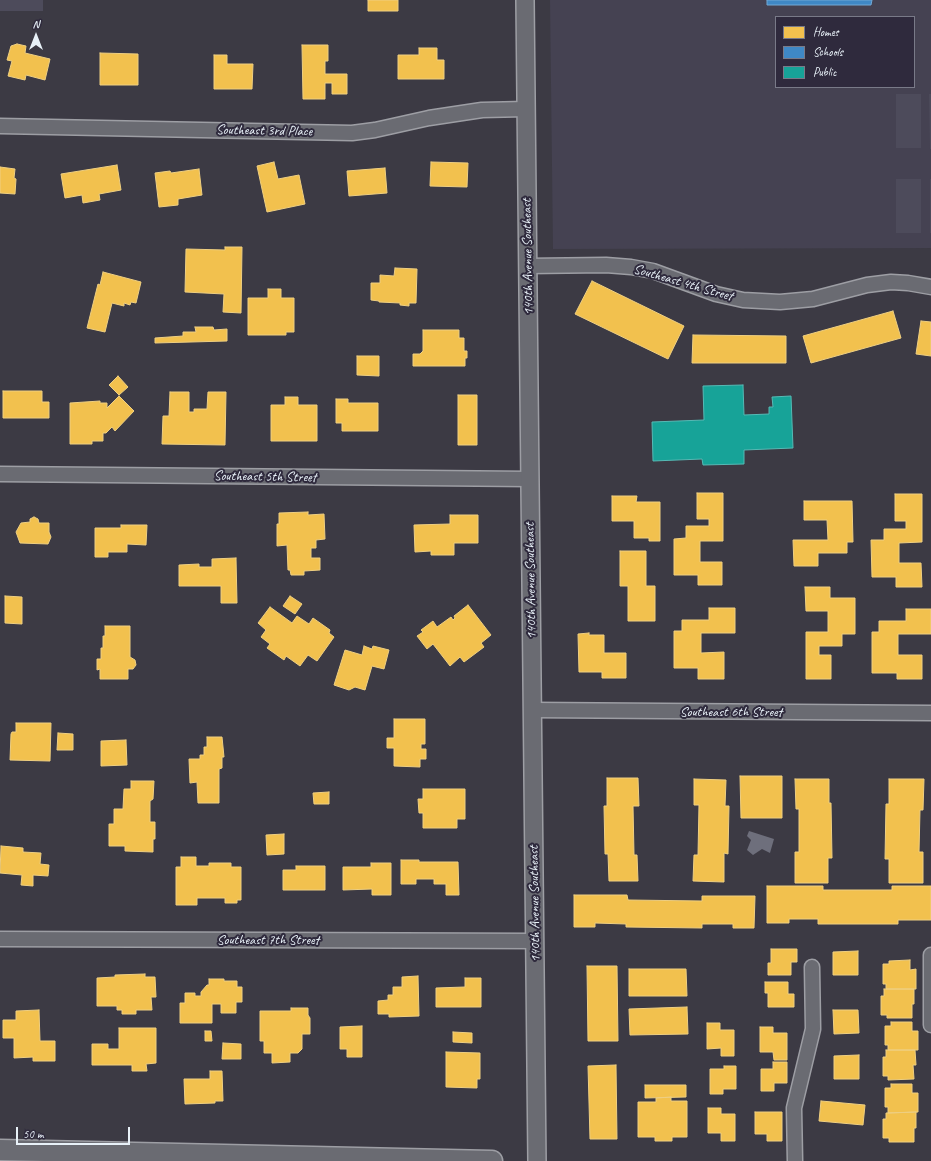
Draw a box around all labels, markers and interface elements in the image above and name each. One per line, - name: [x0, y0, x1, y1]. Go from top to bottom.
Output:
- north arrow: [16, 16, 56, 56]
- legend: [775, 16, 915, 88]
- text: N: [33, 17, 39, 31]
- text: Homes: [813, 24, 839, 40]
- text: Schools: [813, 44, 843, 60]
- text: Public: [813, 64, 837, 80]
- street label: Southeast 3rd Place: [216, 122, 312, 140]
- street label: 140th Avenue Southeast: [519, 199, 537, 315]
- street label: Southeast 4th Street: [631, 261, 735, 305]
- street label: Southeast 5th Street: [214, 468, 316, 486]
- street label: 140th Avenue Southeast: [522, 523, 540, 639]
- street label: Southeast 6th Street: [680, 704, 782, 720]
- street label: 140th Avenue Southeast: [526, 846, 544, 962]
- street label: Southeast 7th Street: [217, 932, 319, 948]
- scale bar: [18, 1119, 132, 1145]
- text: 50 m: [23, 1126, 43, 1142]

